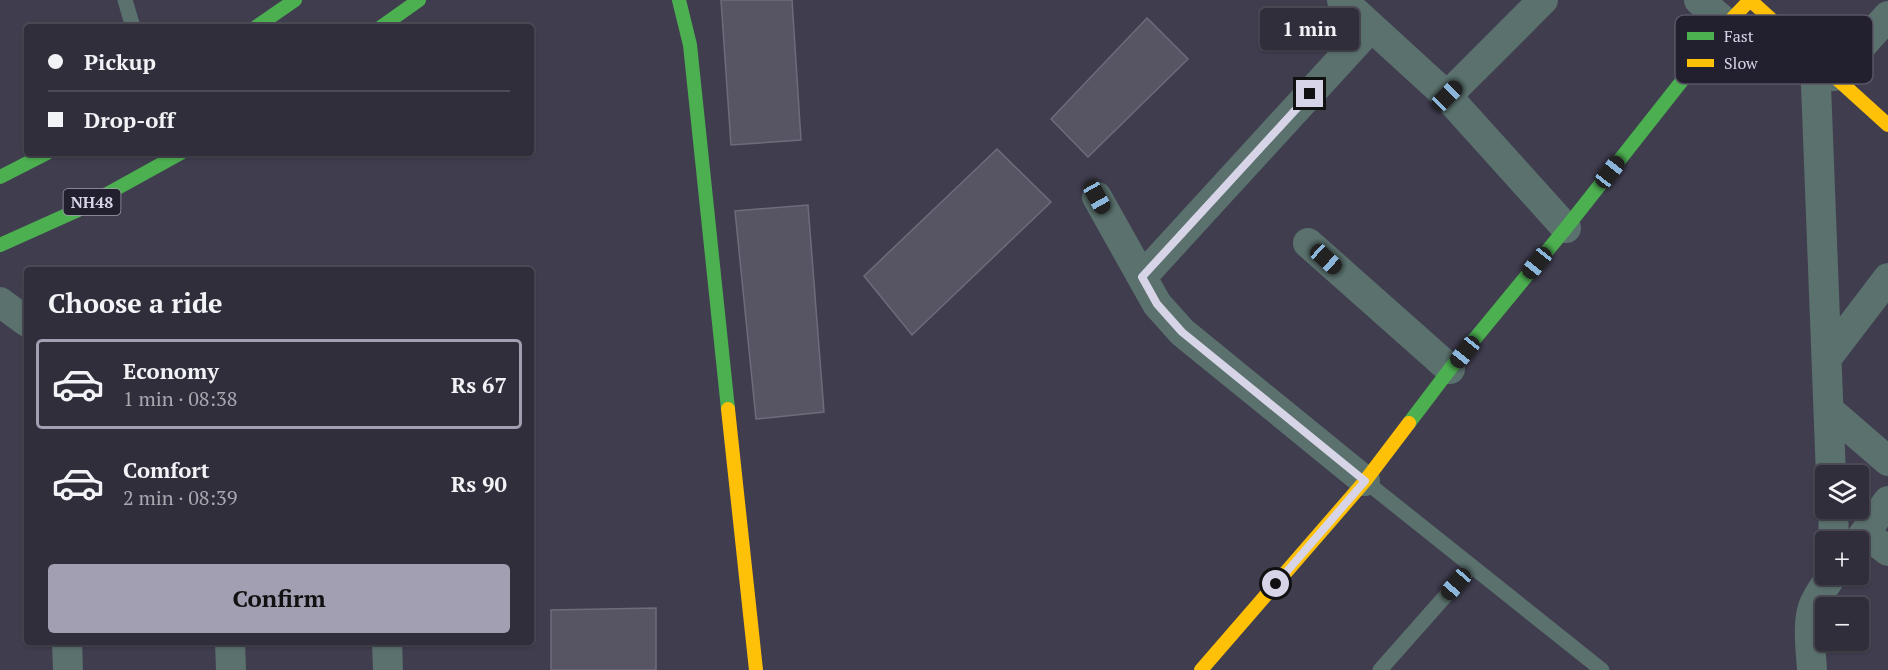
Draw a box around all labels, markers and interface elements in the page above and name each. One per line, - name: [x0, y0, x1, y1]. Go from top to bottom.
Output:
- callout: 1 min: [1260, 7, 1360, 49]
- text: 1 min: [1282, 15, 1337, 42]
- legend: [1675, 15, 1873, 84]
- text: Fast: [1724, 25, 1754, 47]
- text: Pickup: [84, 47, 156, 76]
- text: Slow: [1724, 52, 1758, 74]
- car: [1428, 77, 1466, 115]
- route end: [1296, 80, 1323, 107]
- text: Drop-off: [84, 105, 175, 134]
- car: [1592, 152, 1628, 192]
- car: [1080, 177, 1114, 217]
- road number: NH48: [64, 189, 121, 215]
- car: [1307, 240, 1345, 278]
- car: [1519, 243, 1555, 283]
- text: Choose a ride: [48, 285, 223, 321]
- car: [1447, 332, 1483, 372]
- text: Economy: [123, 356, 219, 385]
- icon: car: [51, 357, 105, 411]
- text: Rs 67: [451, 370, 507, 399]
- text: 1 min · 08:38: [123, 385, 237, 412]
- text: Comfort: [123, 455, 209, 484]
- icon: car: [51, 456, 105, 510]
- map controls: [1815, 465, 1869, 651]
- button: layers: [1815, 465, 1869, 519]
- text: Rs 90: [451, 469, 507, 498]
- text: 2 min · 08:39: [123, 484, 237, 511]
- button: +: [1815, 531, 1869, 585]
- button: Confirm: [48, 564, 510, 633]
- car: [1437, 565, 1475, 603]
- route start: [1262, 570, 1289, 597]
- button: −: [1815, 597, 1869, 651]

